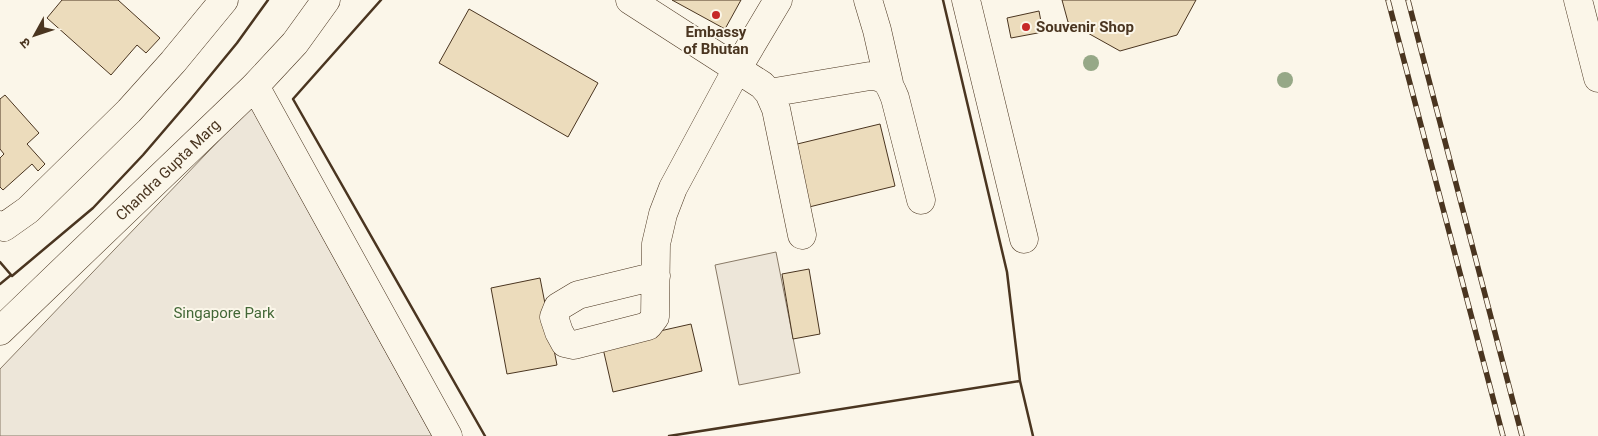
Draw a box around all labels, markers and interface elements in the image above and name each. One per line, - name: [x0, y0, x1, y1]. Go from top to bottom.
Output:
- marker: Embassy of Bhutan: [710, 9, 722, 21]
- north arrow: [10, 10, 60, 60]
- place label: Souvenir Shop: [1036, 18, 1134, 36]
- marker: Souvenir Shop: [1020, 21, 1032, 33]
- place label: Embassy of Bhutan: [683, 23, 749, 58]
- text: उ: [16, 34, 34, 52]
- street label: Chandra Gupta Marg: [112, 116, 224, 224]
- park label: Singapore Park: [173, 304, 275, 322]

